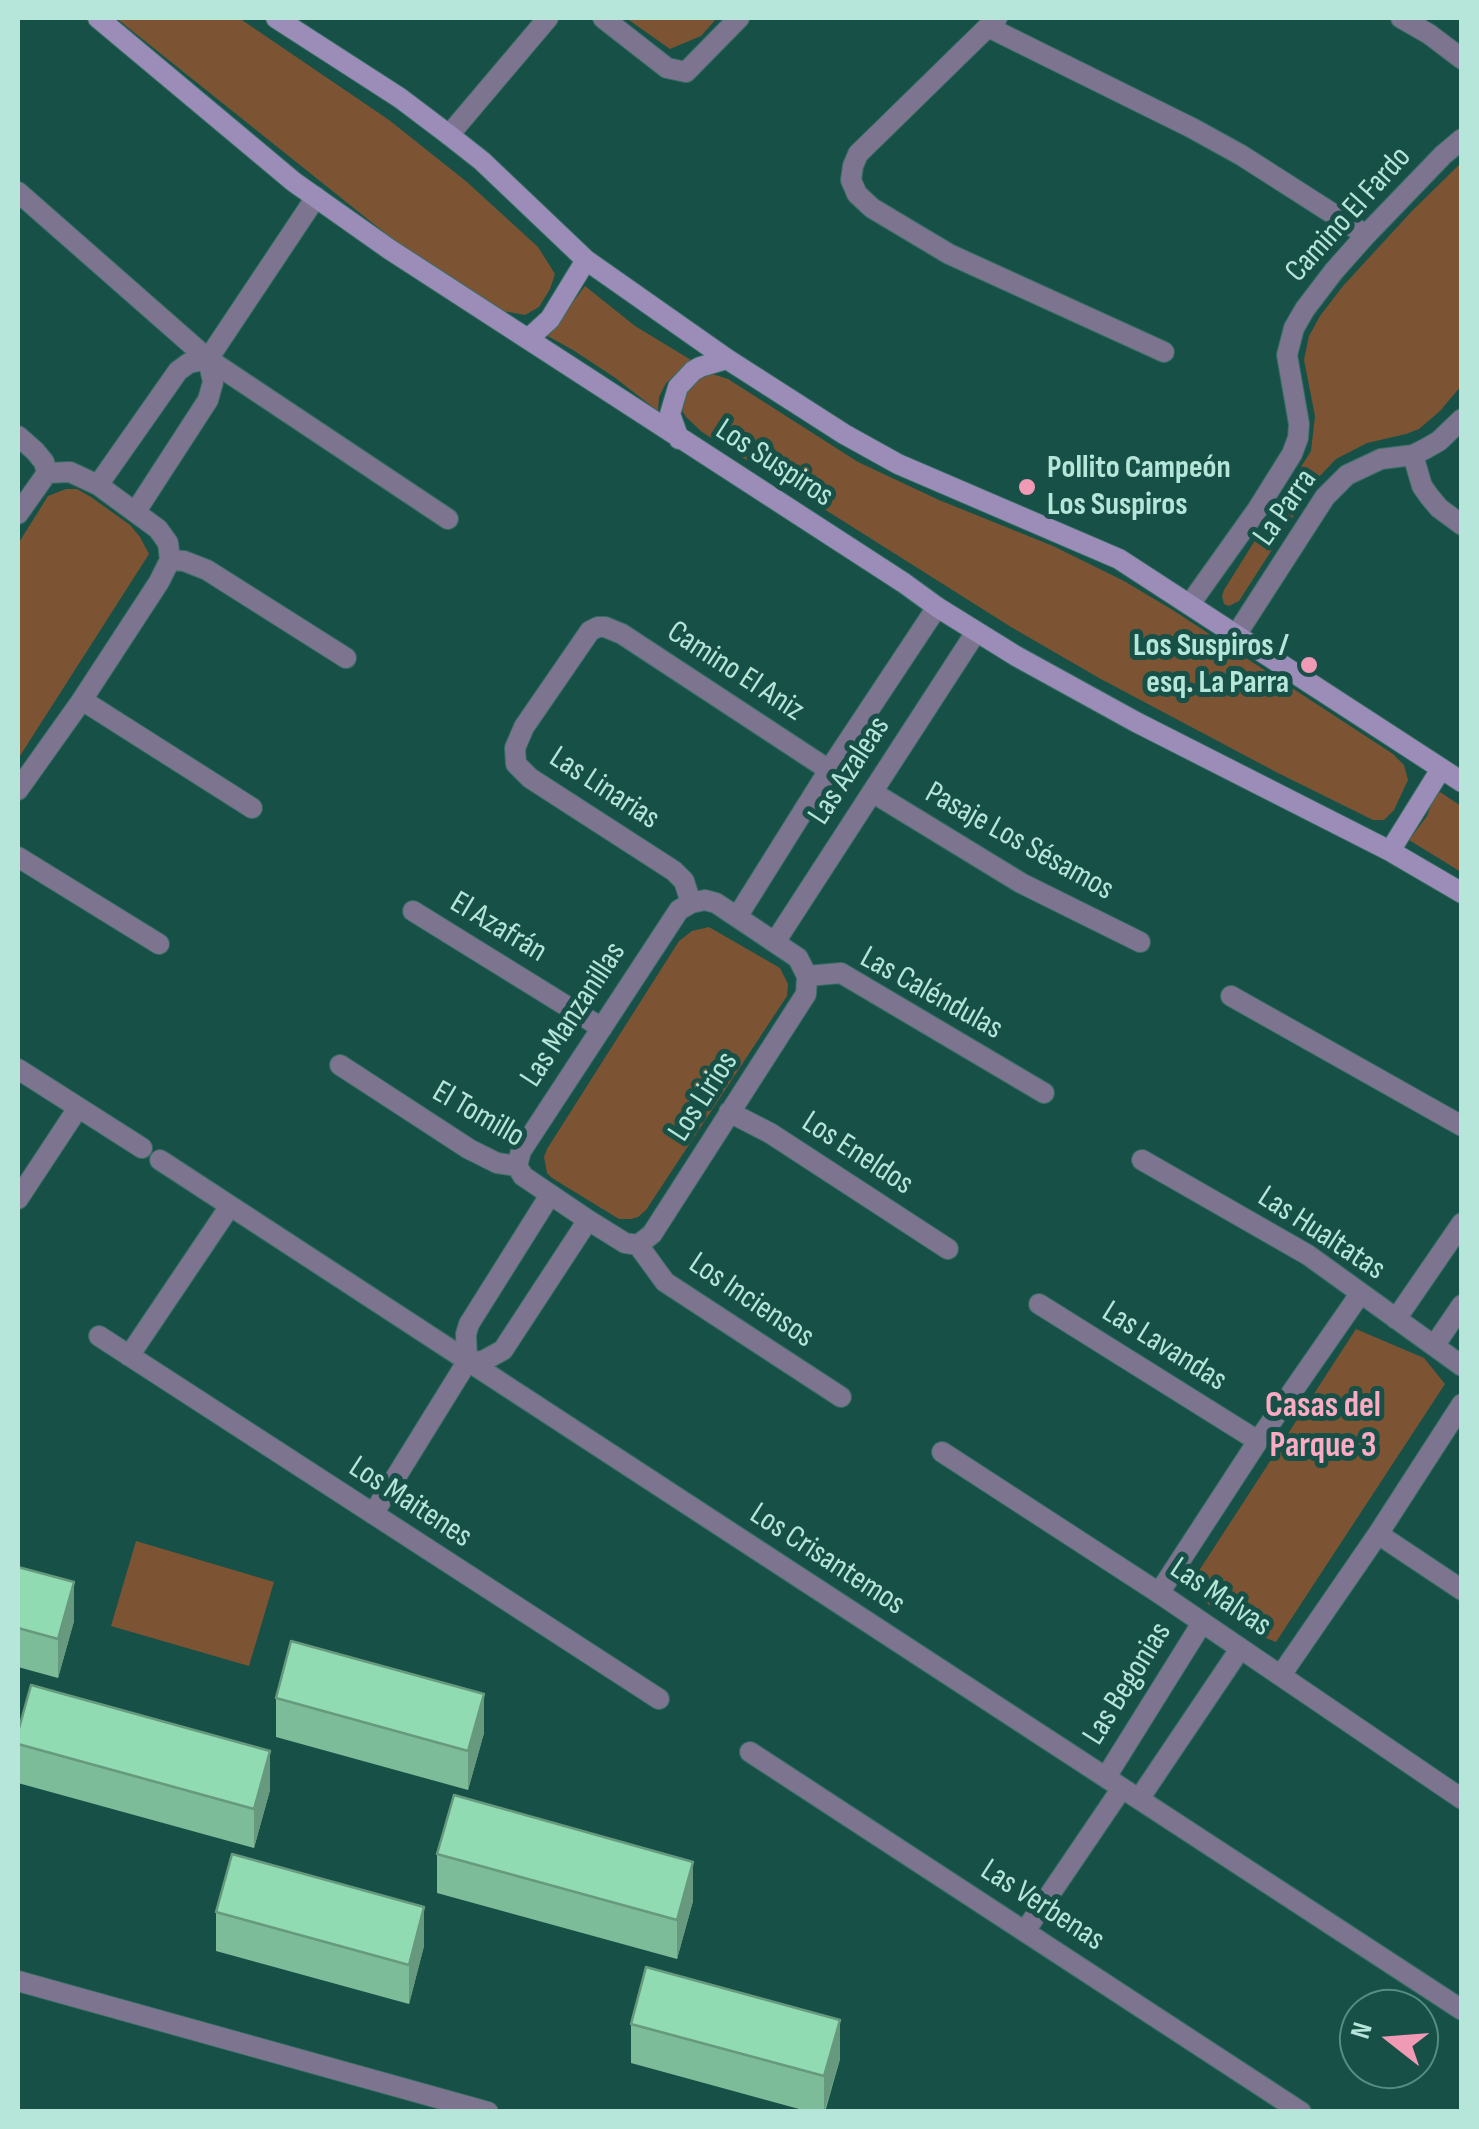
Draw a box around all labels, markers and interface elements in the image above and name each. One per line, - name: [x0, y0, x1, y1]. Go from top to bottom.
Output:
- street label: Camino El Fardo: [1278, 139, 1420, 291]
- street label: Los Suspiros: [708, 412, 840, 516]
- place label: Pollito Campeón Los Suspiros: [1047, 450, 1231, 525]
- street label: La Parra: [1246, 462, 1326, 554]
- marker: Pollito Campeón Los Suspiros: [1016, 476, 1038, 498]
- street label: Camino El Aniz: [659, 614, 811, 730]
- place label: Los Suspiros / esq. La Parra: [1133, 628, 1289, 703]
- marker: Los Suspiros / esq. La Parra: [1298, 654, 1320, 676]
- street label: Las Azaleas: [801, 710, 899, 832]
- street label: Las Linarias: [542, 739, 666, 839]
- street label: Pasaje Los Sésamos: [918, 774, 1120, 910]
- street label: El Azafrán: [443, 884, 553, 972]
- street label: Las Manzanillas: [513, 935, 635, 1095]
- street label: Las Caléndulas: [853, 939, 1009, 1049]
- street label: Los Lirios: [661, 1045, 747, 1149]
- street label: El Tomillo: [425, 1073, 531, 1157]
- street label: Los Eneldos: [794, 1104, 920, 1204]
- street label: Las Hualtatas: [1250, 1179, 1392, 1289]
- street label: Los Inciensos: [681, 1245, 821, 1357]
- street label: Las Lavandas: [1095, 1294, 1233, 1400]
- district label: Casas del Parque 3: [1265, 1386, 1381, 1468]
- street label: Los Maitenes: [341, 1449, 479, 1557]
- street label: Los Crisantemos: [742, 1496, 912, 1624]
- street label: Las Malvas: [1162, 1550, 1278, 1646]
- street label: Las Begonias: [1075, 1616, 1181, 1752]
- street label: Las Verbenas: [973, 1852, 1111, 1960]
- north arrow: [1339, 1989, 1439, 2089]
- text: N: [1344, 2019, 1380, 2043]

